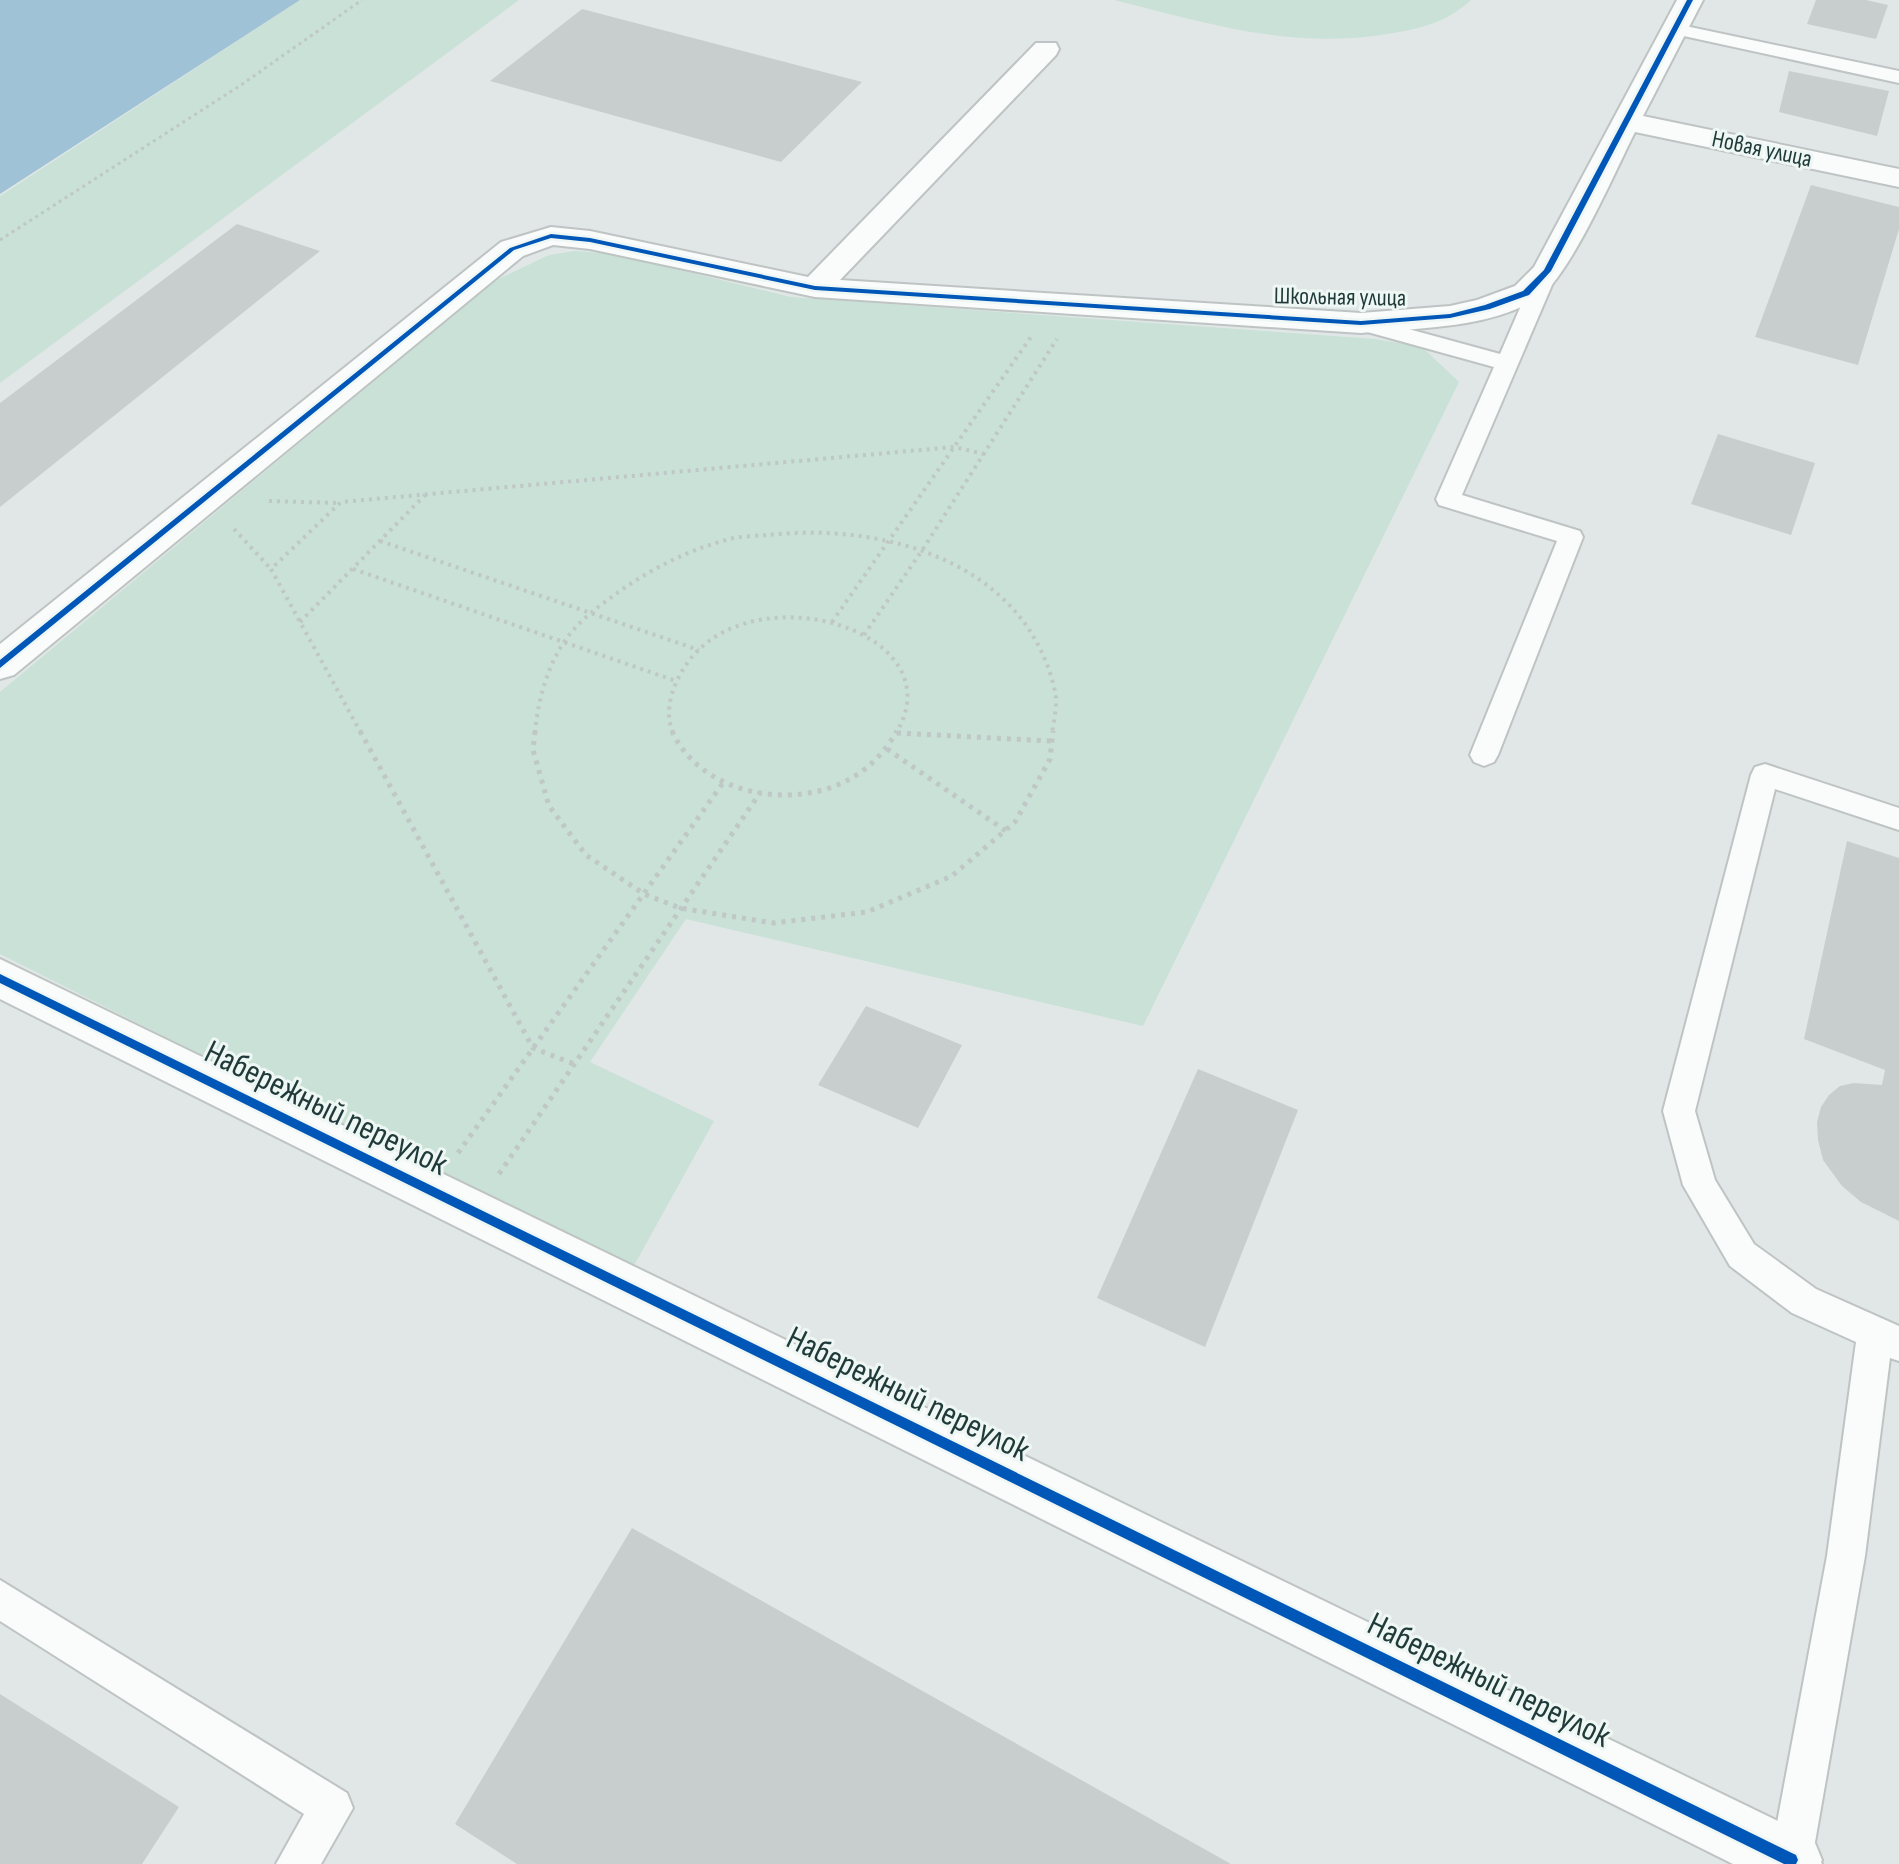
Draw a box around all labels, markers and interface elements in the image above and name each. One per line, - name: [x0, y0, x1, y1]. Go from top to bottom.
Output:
- street label: Новая улица: [1709, 124, 1815, 174]
- street label: Школьная улица: [1274, 281, 1406, 313]
- street label: Набережный переулок: [198, 1031, 454, 1185]
- street label: Набережный переулок: [780, 1317, 1036, 1471]
- street label: Набережный переулок: [1361, 1603, 1617, 1757]

